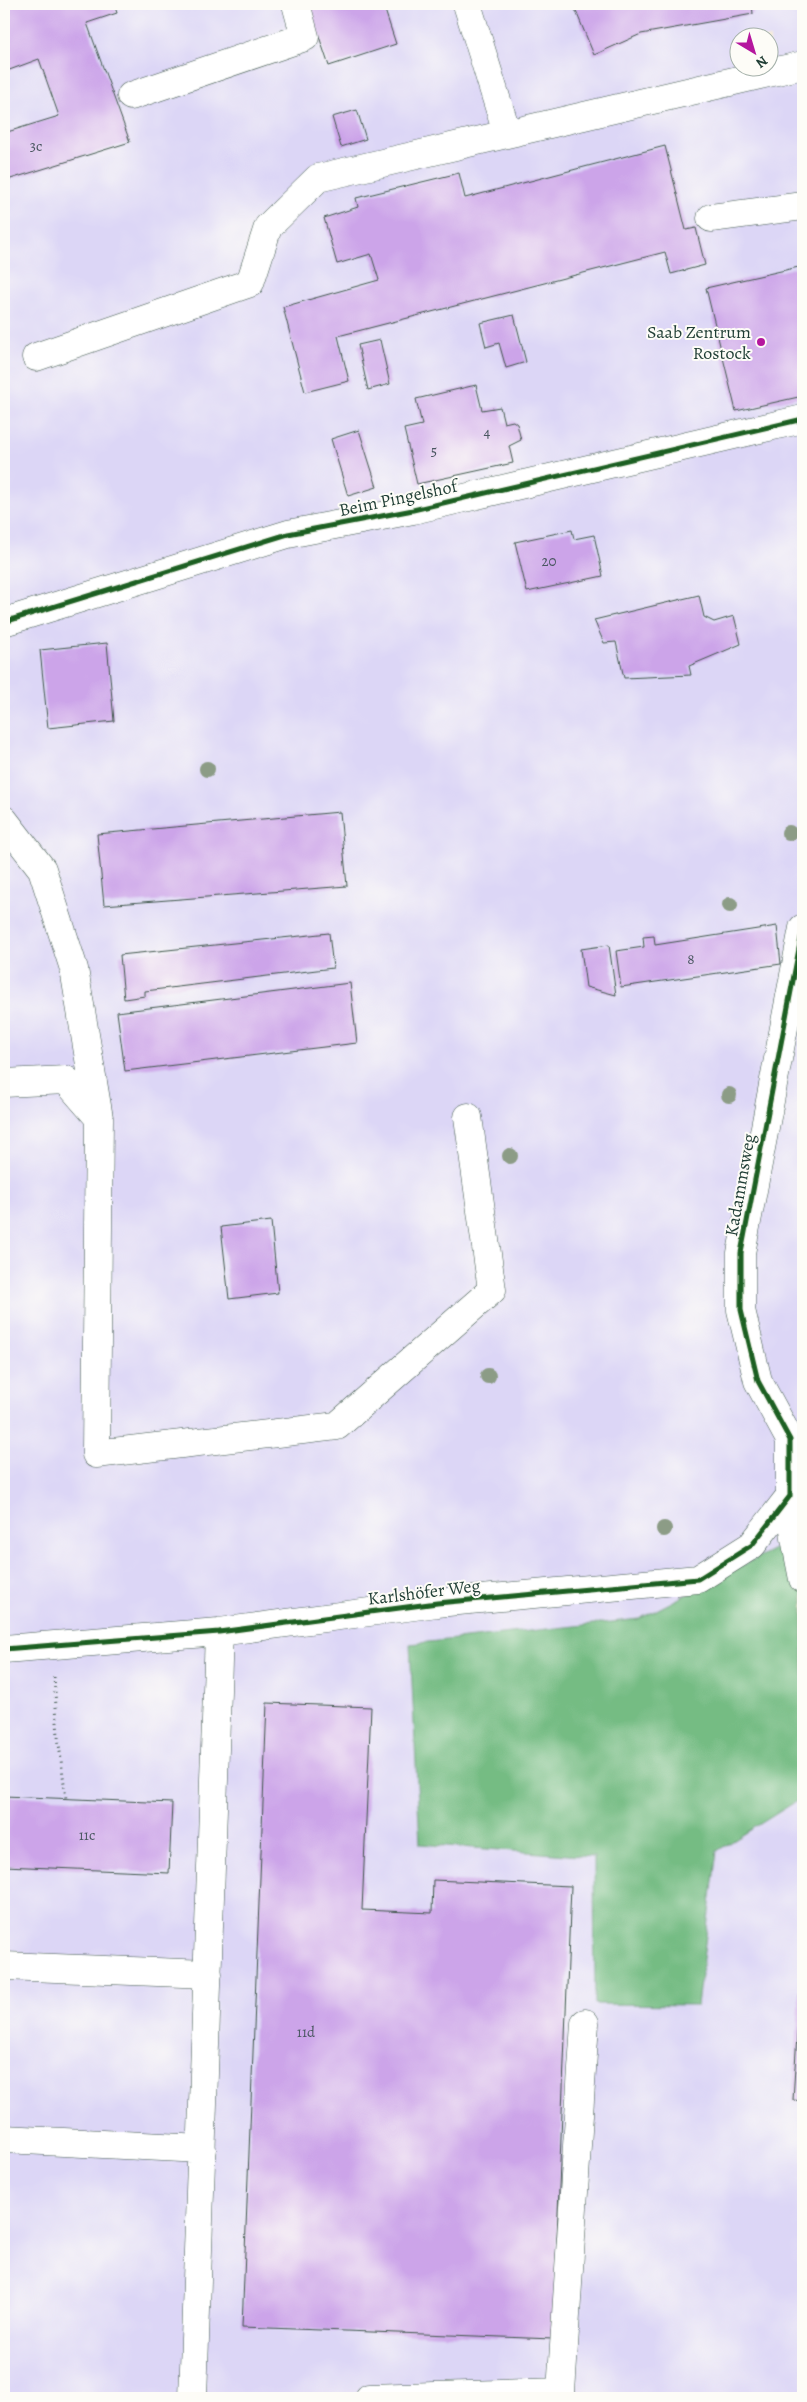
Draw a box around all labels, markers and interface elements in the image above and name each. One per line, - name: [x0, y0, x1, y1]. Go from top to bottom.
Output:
- north arrow: [730, 28, 780, 78]
- text: N: [752, 51, 772, 72]
- house number: 3c: [30, 136, 42, 156]
- place label: Saab Zentrum Rostock: [647, 320, 751, 365]
- marker: Saab Zentrum Rostock: [755, 336, 767, 348]
- house number: 4: [484, 422, 491, 442]
- house number: 5: [431, 441, 437, 461]
- street label: Beim Pingelshof: [337, 473, 462, 522]
- house number: 20: [541, 551, 557, 571]
- house number: 8: [687, 949, 695, 969]
- street label: Kadammsweg: [719, 1132, 761, 1238]
- street label: Karlshöfer Weg: [366, 1573, 482, 1611]
- house number: 11c: [79, 1825, 95, 1845]
- house number: 11d: [297, 2022, 316, 2042]

